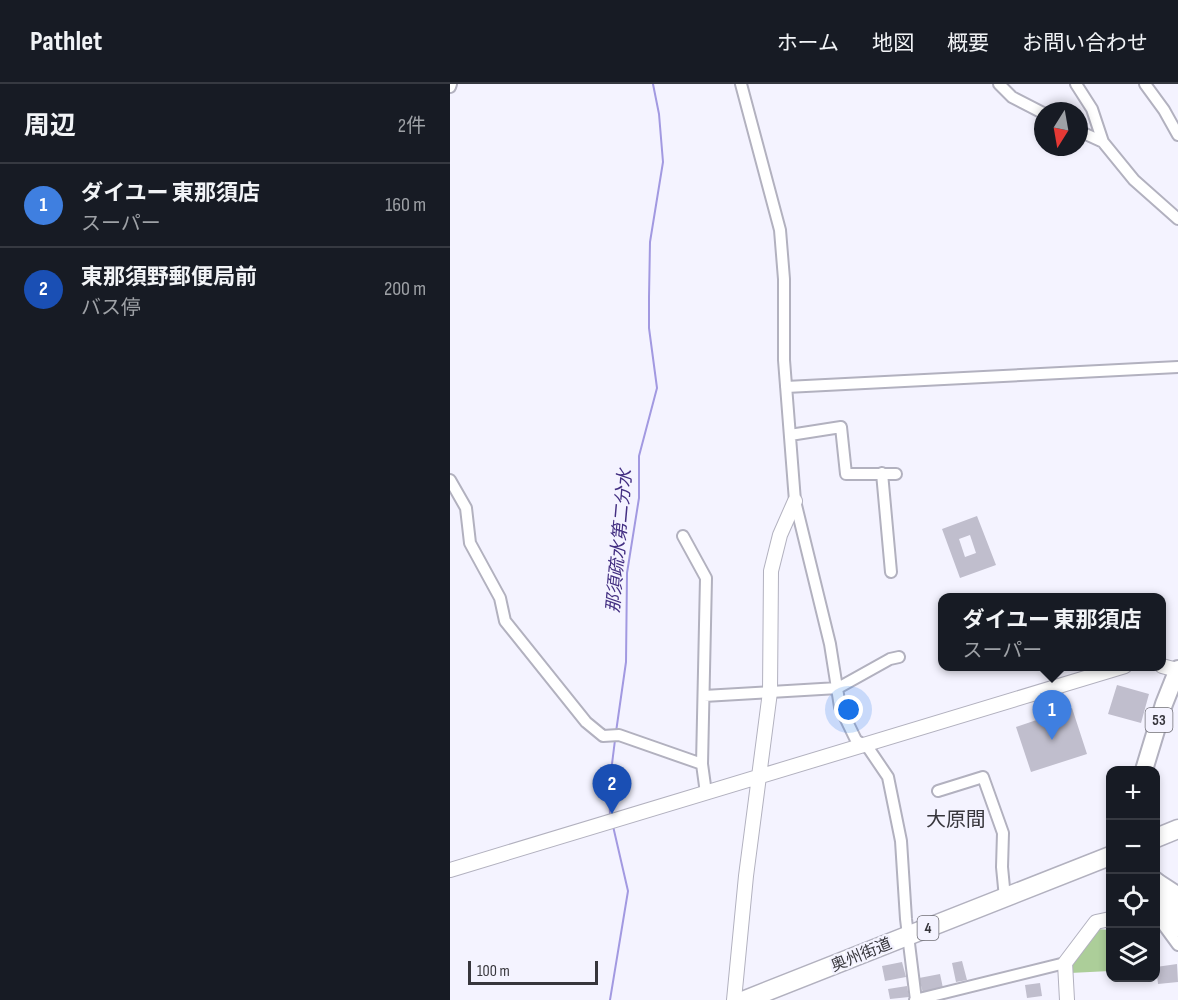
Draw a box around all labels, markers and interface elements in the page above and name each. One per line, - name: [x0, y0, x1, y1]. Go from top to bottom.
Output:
- text: Pathlet: [30, 25, 102, 58]
- text: ホーム: [777, 31, 839, 56]
- text: 地図: [872, 31, 914, 56]
- text: 概要: [947, 31, 989, 56]
- text: お問い合わせ: [1022, 31, 1148, 56]
- north arrow: [1034, 102, 1088, 156]
- text: 周辺: [24, 111, 76, 142]
- text: 2件: [398, 114, 426, 138]
- text: ダイユー 東那須店: [81, 180, 260, 207]
- text: 1: [40, 193, 47, 217]
- text: 160 m: [385, 193, 426, 217]
- text: スーパー: [81, 212, 161, 236]
- text: 東那須野郵便局前: [81, 264, 257, 291]
- text: 2: [39, 277, 48, 301]
- text: 200 m: [384, 277, 426, 301]
- text: バス停: [81, 296, 141, 320]
- water label: 那須疏水第二分水: [603, 466, 636, 614]
- popup: [938, 593, 1166, 671]
- text: ダイユー 東那須店: [963, 607, 1142, 634]
- text: スーパー: [963, 639, 1042, 663]
- pin: 1: [1032, 690, 1072, 740]
- your location: [834, 695, 863, 724]
- road number: 53: [1146, 708, 1172, 732]
- pin: 2: [592, 764, 632, 814]
- map controls: [1106, 766, 1160, 982]
- button: +: [1106, 766, 1160, 820]
- district label: 大原間: [926, 808, 986, 832]
- button: −: [1106, 820, 1160, 874]
- button: locate: [1106, 874, 1160, 928]
- road number: 4: [918, 916, 938, 940]
- button: layers: [1106, 928, 1160, 982]
- street label: 奥州街道: [828, 935, 895, 976]
- scale bar: [468, 958, 598, 986]
- text: 100 m: [477, 962, 510, 981]

